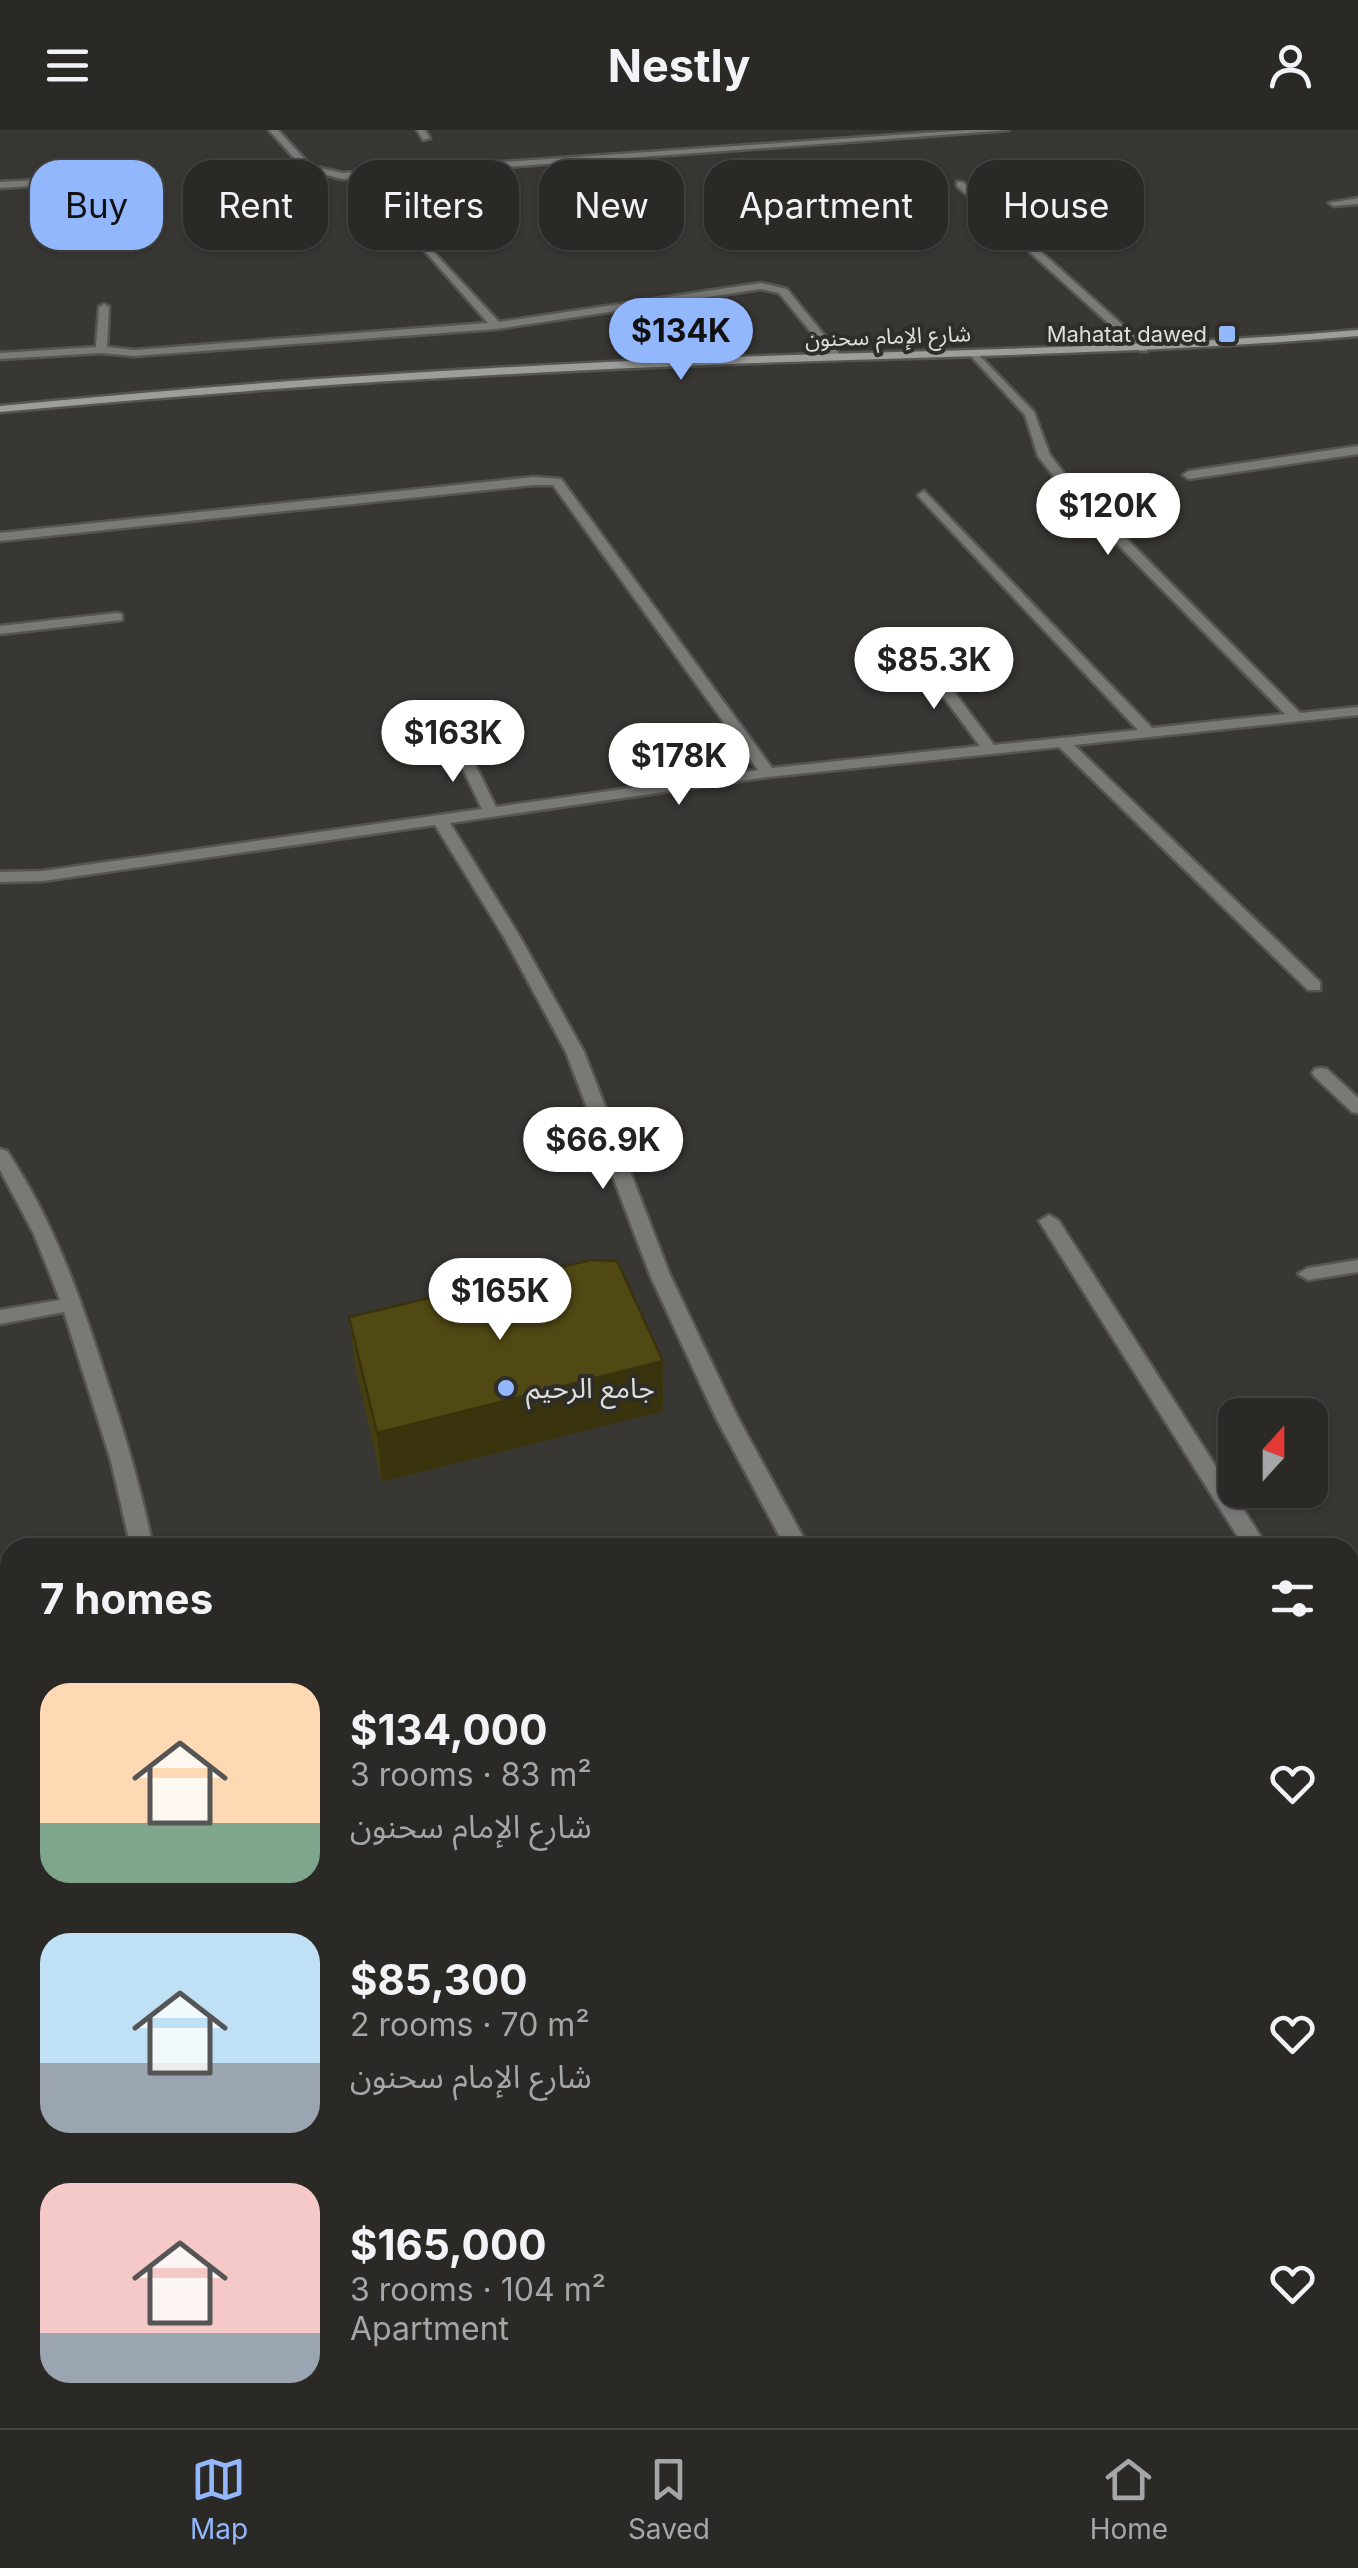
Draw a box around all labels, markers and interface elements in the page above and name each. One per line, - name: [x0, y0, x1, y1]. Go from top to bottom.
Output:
- icon: menu: [40, 38, 95, 93]
- text: Nestly: [608, 38, 750, 93]
- icon: person: [1263, 38, 1318, 93]
- chip: Buy: [30, 160, 163, 250]
- chip: Rent: [183, 160, 328, 250]
- chip: Filters: [348, 160, 519, 250]
- chip: New: [539, 160, 684, 250]
- chip: Apartment: [704, 160, 948, 250]
- chip: House: [968, 160, 1144, 250]
- pin: $134K: [611, 298, 751, 383]
- text: $134K: [631, 311, 731, 350]
- street label: شارع الإمام سحنون: [805, 320, 972, 356]
- place label: Mahatat dawed: [1047, 321, 1207, 347]
- marker: Mahatat dawed: [1216, 323, 1238, 345]
- pin: $120K: [1038, 473, 1178, 558]
- text: $120K: [1058, 486, 1158, 525]
- pin: $85.3K: [853, 627, 1015, 712]
- text: $85.3K: [876, 640, 992, 679]
- pin: $163K: [383, 700, 523, 785]
- text: $163K: [403, 713, 503, 752]
- pin: $178K: [609, 723, 749, 808]
- text: $178K: [631, 736, 727, 775]
- pin: $66.9K: [522, 1107, 684, 1192]
- text: $66.9K: [545, 1120, 661, 1159]
- pin: $165K: [430, 1258, 570, 1343]
- text: $165K: [451, 1271, 550, 1310]
- place label: جامع الرحيم: [526, 1371, 655, 1410]
- marker: جامع الرحيم: [495, 1377, 517, 1399]
- north arrow: [1218, 1398, 1328, 1508]
- map controls: [1218, 1398, 1328, 1508]
- icon: filters: [1265, 1571, 1320, 1626]
- text: 7 homes: [40, 1573, 213, 1624]
- text: $134,000: [350, 1704, 547, 1755]
- icon: home: [120, 1723, 240, 1843]
- text: 3 rooms · 83 m²: [350, 1755, 592, 1794]
- icon: heart: [1265, 1756, 1320, 1811]
- text: شارع الإمام سحنون: [350, 1807, 592, 1846]
- text: $85,300: [350, 1954, 528, 2005]
- icon: home: [120, 1973, 240, 2093]
- text: 2 rooms · 70 m²: [350, 2005, 590, 2044]
- icon: heart: [1265, 2006, 1320, 2061]
- text: شارع الإمام سحنون: [350, 2057, 592, 2096]
- text: $165,000: [350, 2219, 547, 2270]
- icon: home: [120, 2223, 240, 2343]
- icon: heart: [1265, 2256, 1320, 2311]
- text: 3 rooms · 104 m²: [350, 2270, 606, 2309]
- text: Apartment: [350, 2309, 509, 2348]
- tab: Map: [190, 2452, 248, 2546]
- tab: Saved: [628, 2452, 710, 2546]
- tab: Home: [1090, 2452, 1168, 2546]

